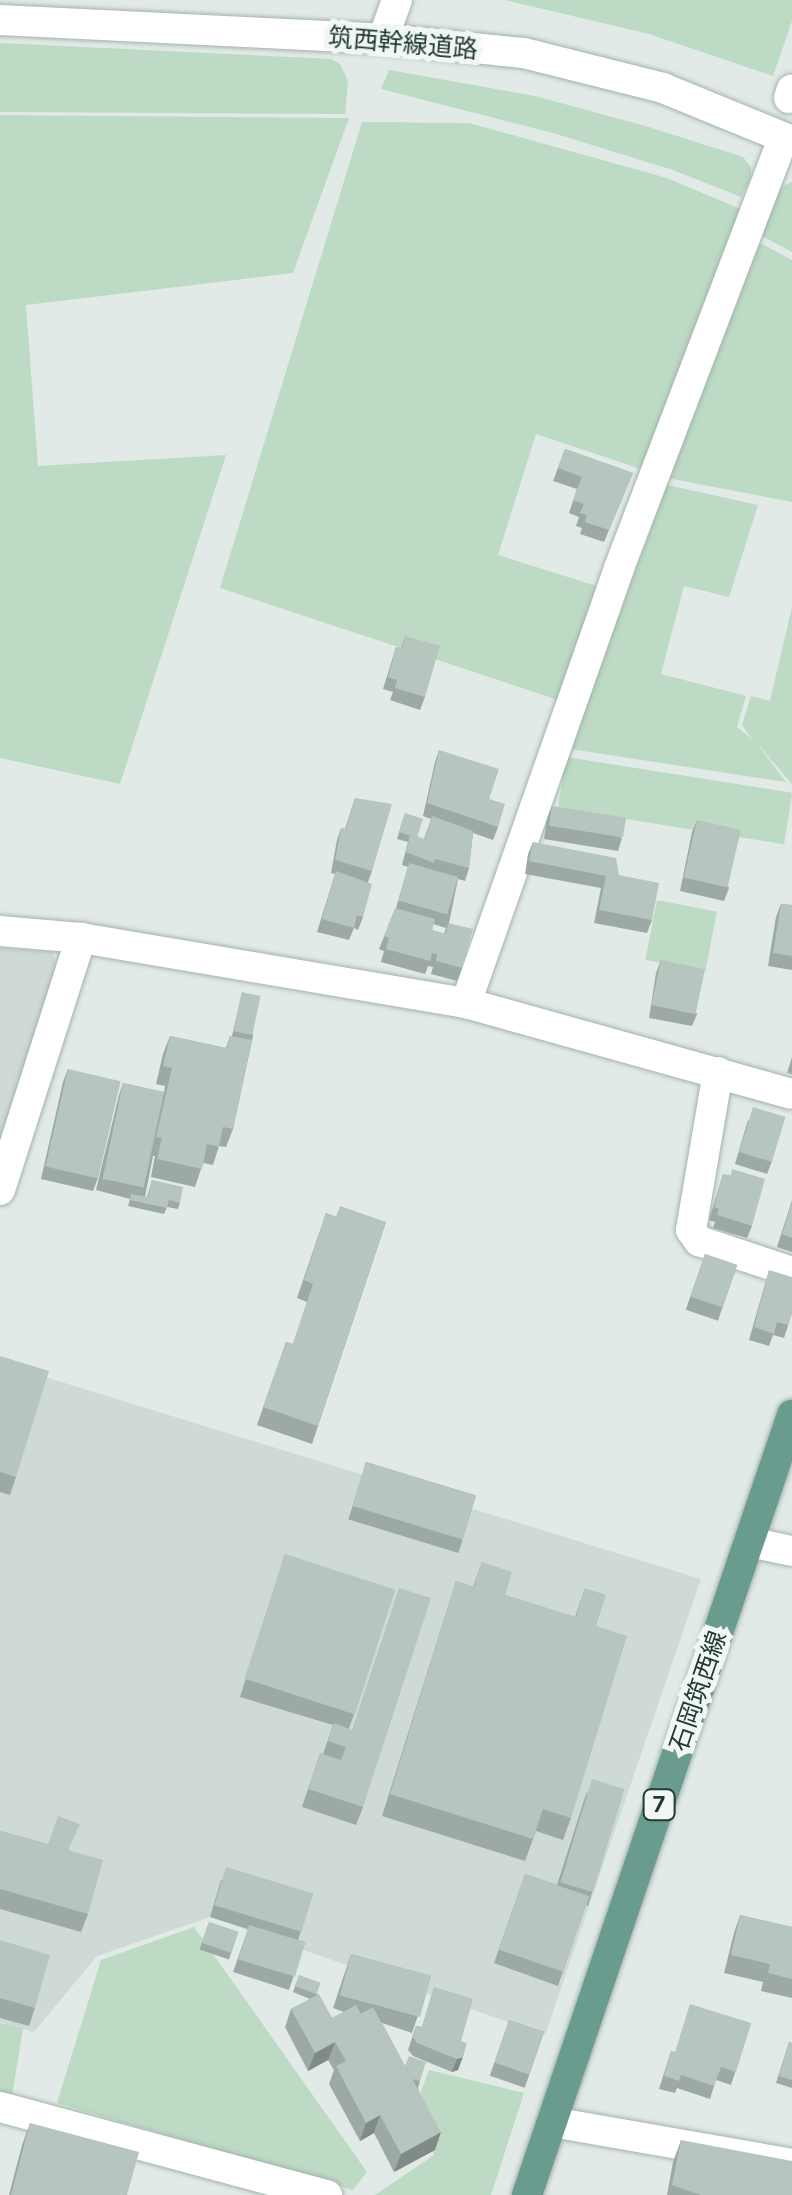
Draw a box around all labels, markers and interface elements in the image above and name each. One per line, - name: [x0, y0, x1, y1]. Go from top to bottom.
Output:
- street label: 筑西幹線道路: [327, 22, 479, 64]
- street label: 石岡筑西線: [663, 1627, 733, 1755]
- road number: 7: [642, 1788, 676, 1822]

